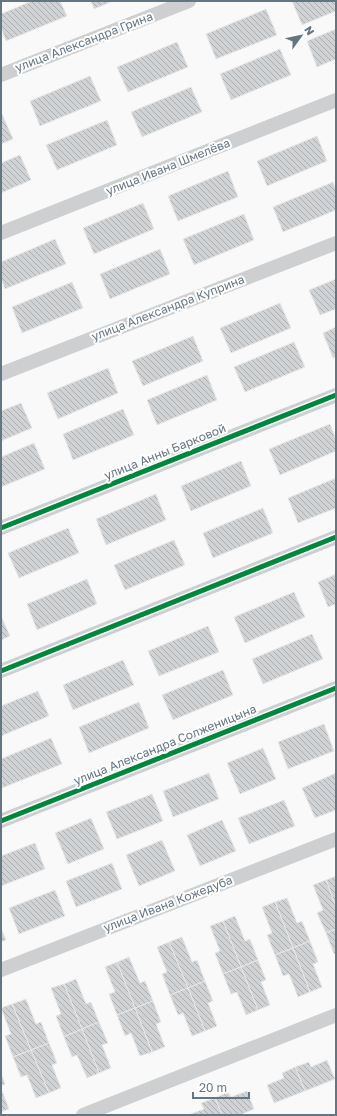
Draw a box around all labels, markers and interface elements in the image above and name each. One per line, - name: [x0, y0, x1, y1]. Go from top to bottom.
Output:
- street label: улица Александра Грина: [13, 8, 155, 75]
- north arrow: [281, 16, 321, 56]
- text: N: [302, 23, 318, 37]
- street label: улица Ивана Шмелёва: [104, 135, 232, 198]
- street label: улица Александра Куприна: [89, 271, 246, 344]
- street label: улица Анны Барковой: [102, 420, 228, 483]
- street label: улица Александра Солженицына: [71, 701, 258, 788]
- street label: улица Ивана Кожедуба: [101, 872, 234, 935]
- scale bar: [193, 1074, 249, 1100]
- text: 20 m: [199, 1080, 227, 1095]

